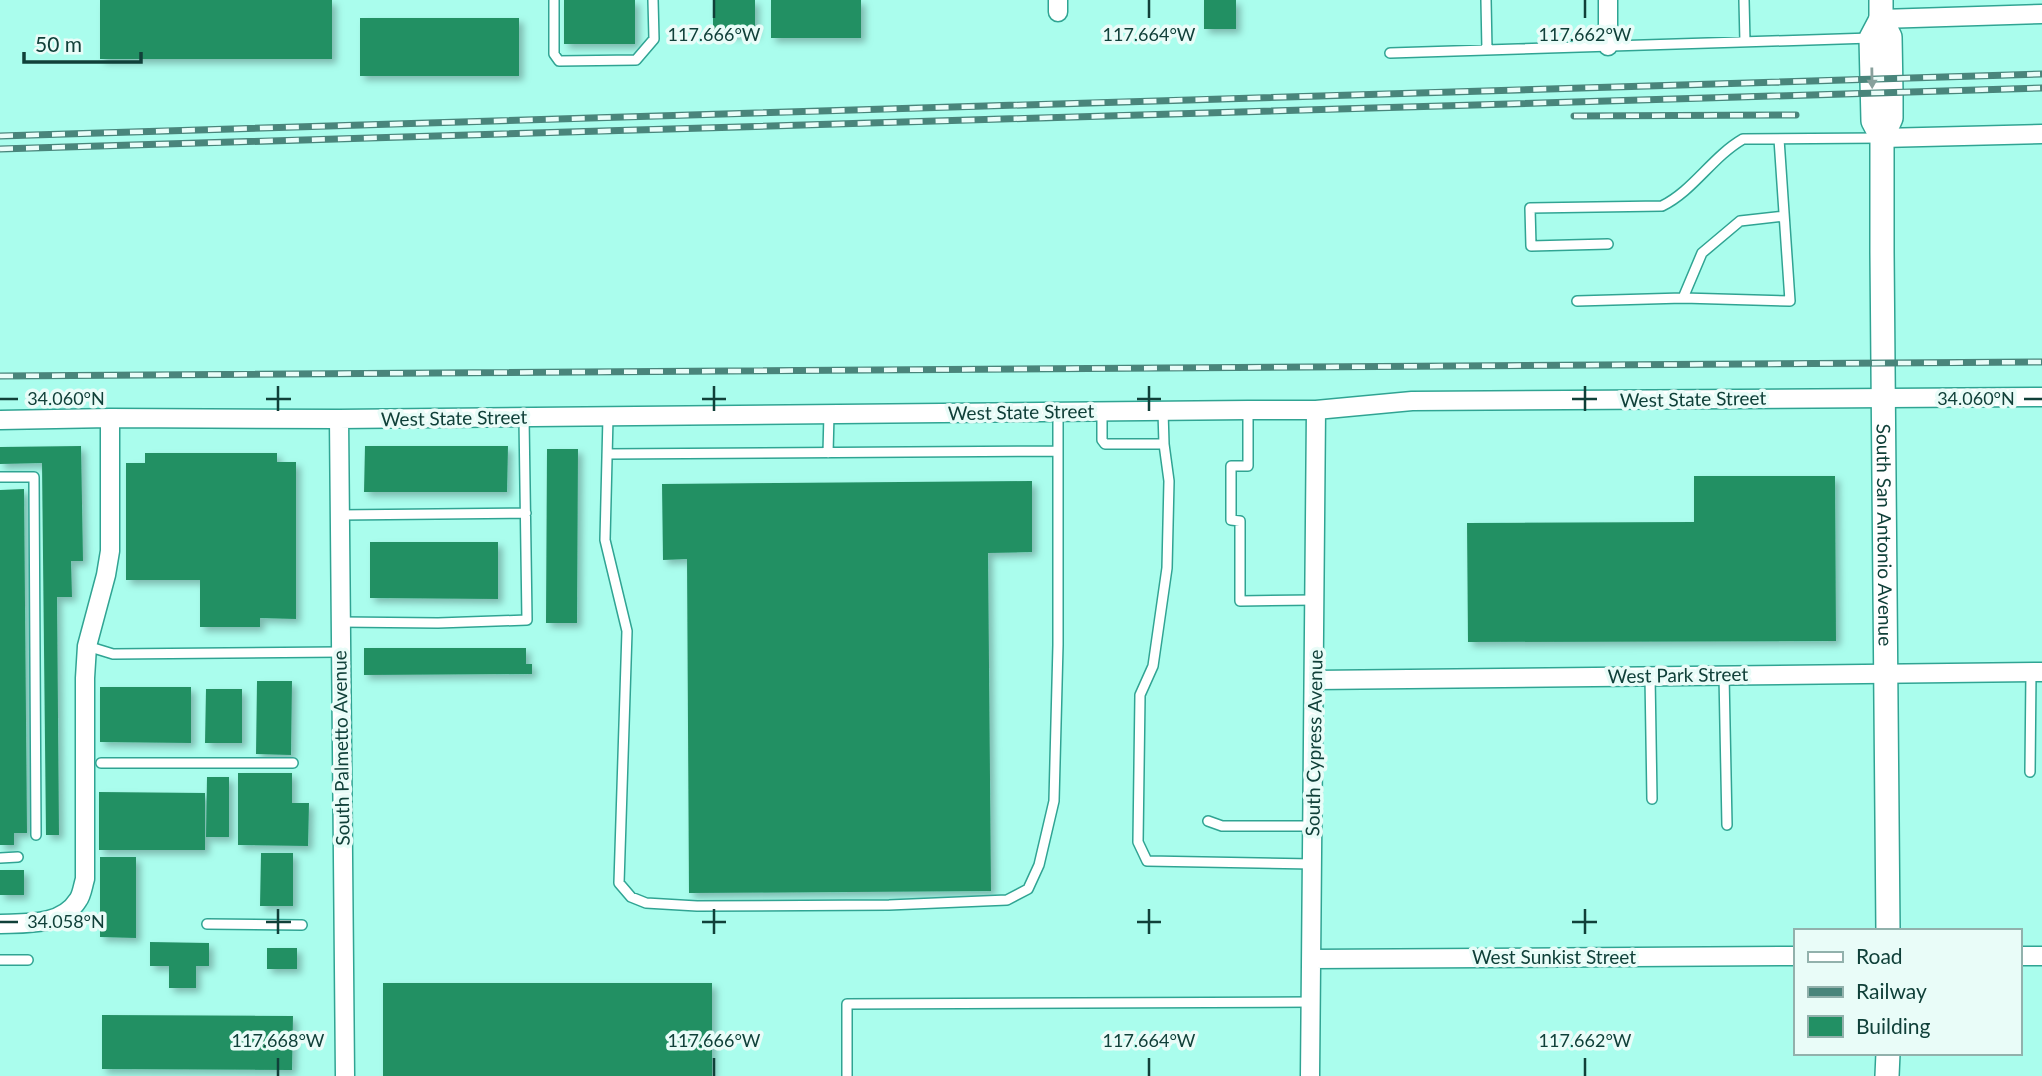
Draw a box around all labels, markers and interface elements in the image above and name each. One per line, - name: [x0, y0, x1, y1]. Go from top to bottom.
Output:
- scale bar: [24, 21, 142, 65]
- text: 117.666°W: [668, 23, 761, 45]
- text: 117.664°W: [1103, 23, 1196, 45]
- text: 117.662°W: [1539, 23, 1632, 45]
- text: 50 m: [35, 31, 82, 56]
- one-way arrow: [1866, 67, 1878, 89]
- street label: West State Street: [1620, 386, 1766, 411]
- text: 34.060°N: [27, 387, 105, 409]
- text: 34.060°N: [1937, 387, 2015, 409]
- street label: West State Street: [948, 399, 1094, 424]
- street label: West State Street: [381, 405, 527, 430]
- street label: South San Antonio Avenue: [1873, 424, 1897, 646]
- street label: South Cypress Avenue: [1300, 649, 1327, 837]
- street label: South Palmetto Avenue: [327, 650, 354, 846]
- street label: West Park Street: [1608, 662, 1749, 687]
- text: 34.058°N: [27, 910, 105, 932]
- legend: [1794, 929, 2021, 1055]
- text: Road: [1856, 943, 1903, 968]
- street label: West Sunkist Street: [1472, 945, 1636, 968]
- text: Railway: [1856, 978, 1927, 1003]
- text: Building: [1856, 1013, 1931, 1038]
- text: 117.668°W: [232, 1029, 325, 1051]
- text: 117.666°W: [668, 1029, 761, 1051]
- text: 117.664°W: [1103, 1029, 1196, 1051]
- text: 117.662°W: [1539, 1029, 1632, 1051]

